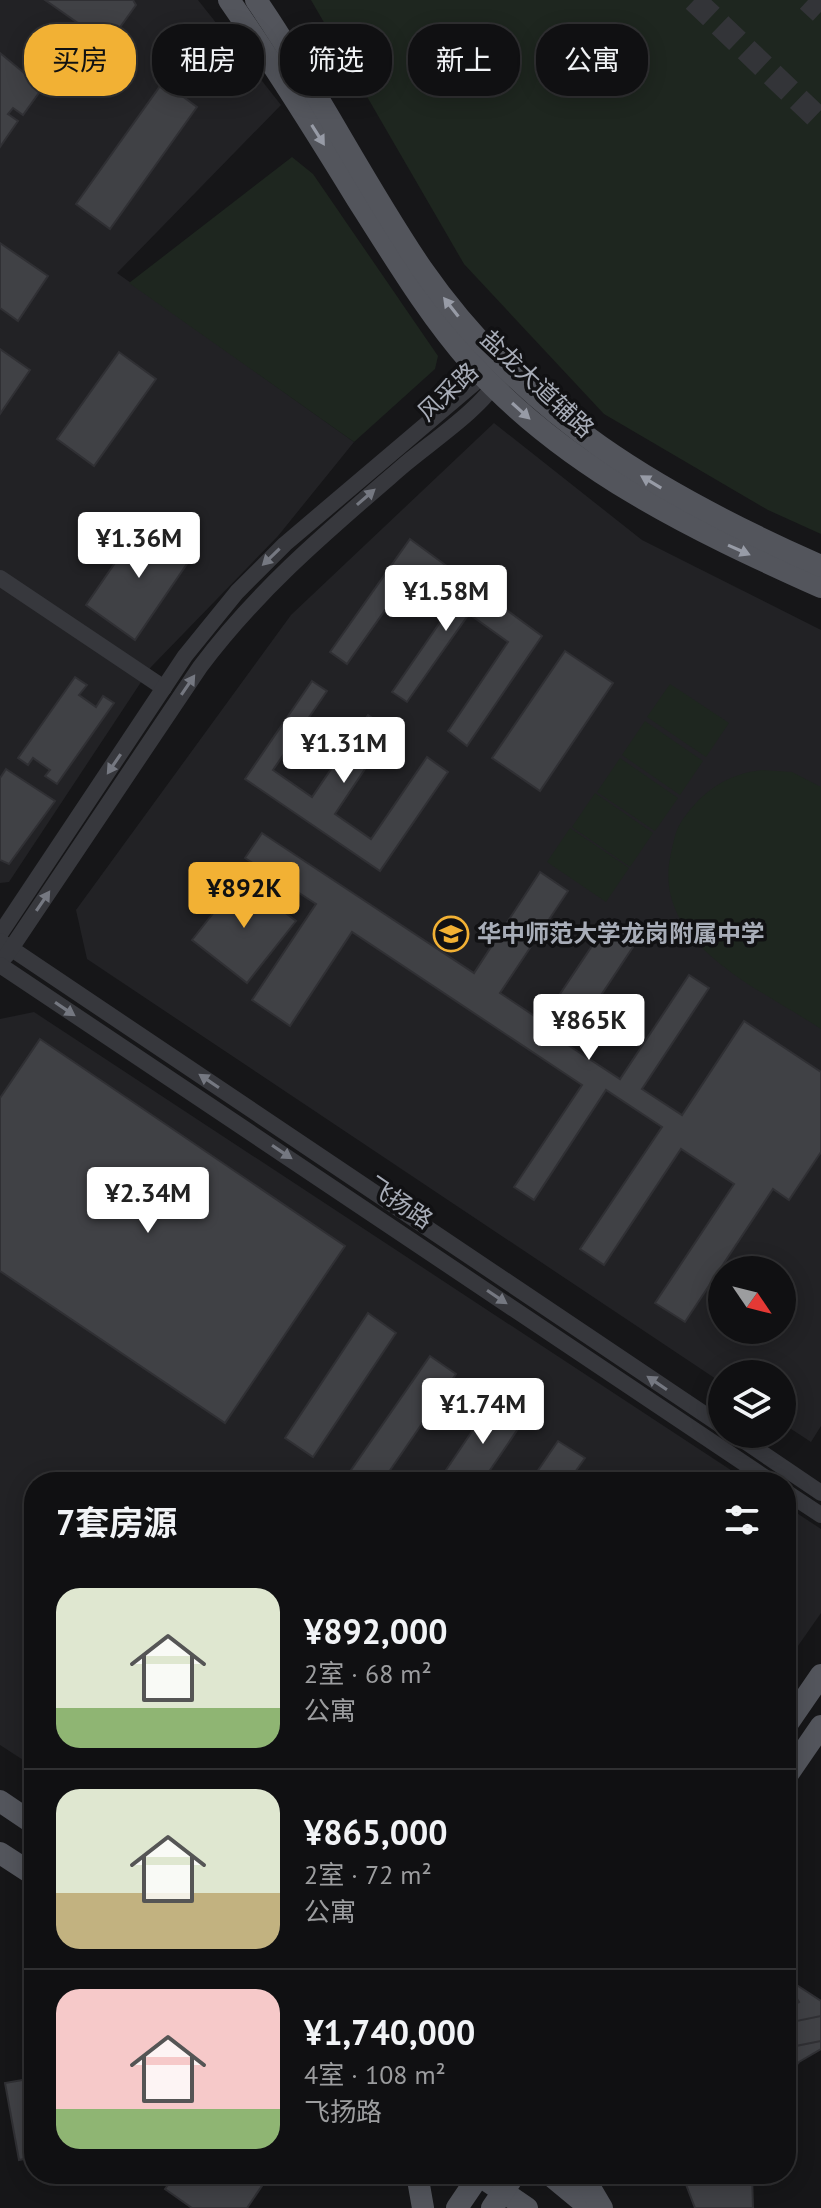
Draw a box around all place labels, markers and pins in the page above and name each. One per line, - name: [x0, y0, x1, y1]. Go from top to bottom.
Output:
- pin: ¥1.36M: [74, 512, 204, 580]
- pin: ¥1.58M: [381, 565, 511, 633]
- pin: ¥1.31M: [279, 717, 409, 785]
- pin: ¥892K: [188, 862, 300, 930]
- school or university icon: 华中师范大学龙岗附属中学: [432, 915, 470, 953]
- place label: 华中师范大学龙岗附属中学: [477, 918, 765, 949]
- pin: ¥865K: [533, 994, 645, 1062]
- pin: ¥2.34M: [83, 1167, 213, 1235]
- pin: ¥1.74M: [418, 1378, 548, 1446]

